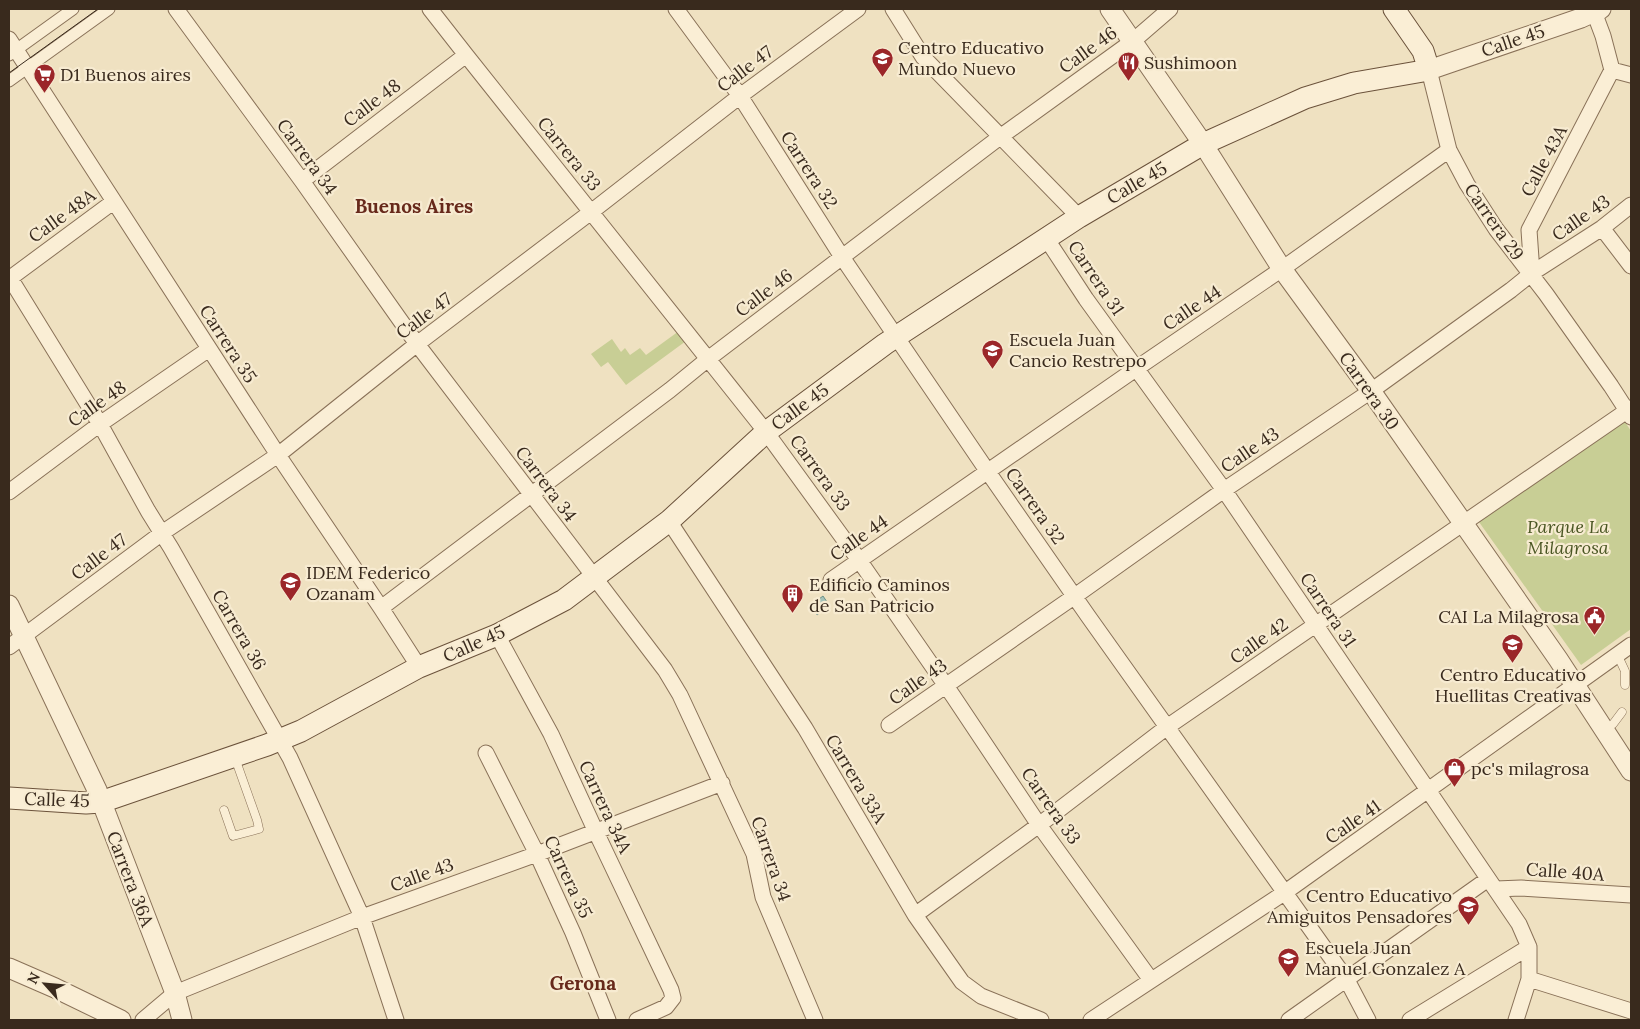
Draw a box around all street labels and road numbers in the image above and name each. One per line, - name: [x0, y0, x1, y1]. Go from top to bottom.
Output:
- street label: Calle 45: [1478, 19, 1548, 62]
- street label: Calle 46: [1054, 21, 1121, 78]
- street label: Calle 47: [712, 40, 777, 97]
- street label: Calle 48: [338, 74, 405, 132]
- street label: Carrera 33: [532, 112, 606, 195]
- street label: Carrera 34: [272, 114, 343, 199]
- street label: Calle 43A: [1515, 121, 1572, 200]
- street label: Carrera 32: [776, 126, 843, 213]
- street label: Calle 45: [1103, 156, 1171, 209]
- street label: Carrera 29: [1460, 179, 1529, 265]
- street label: Calle 48A: [24, 183, 100, 248]
- street label: Calle 43: [1547, 189, 1614, 246]
- street label: Carrera 31: [1063, 236, 1130, 320]
- street label: Calle 46: [730, 263, 797, 322]
- street label: Calle 44: [1158, 280, 1226, 335]
- street label: Calle 47: [391, 287, 456, 344]
- street label: Carrera 35: [195, 300, 262, 387]
- street label: Carrera 30: [1334, 347, 1405, 434]
- street label: Calle 48: [63, 375, 130, 432]
- street label: Calle 45: [766, 378, 833, 435]
- street label: Calle 43: [1216, 422, 1283, 478]
- street label: Carrera 33: [785, 430, 856, 515]
- street label: Carrera 34: [511, 441, 582, 526]
- street label: Carrera 32: [1001, 463, 1070, 549]
- street label: Calle 44: [825, 509, 892, 566]
- street label: Calle 47: [66, 528, 131, 585]
- street label: Carrera 31: [1295, 568, 1362, 652]
- street label: Carrera 36: [207, 585, 272, 674]
- street label: Calle 42: [1225, 612, 1292, 669]
- street label: Calle 45: [439, 620, 508, 667]
- street label: Calle 43: [884, 653, 951, 710]
- street label: Carrera 33A: [821, 730, 892, 828]
- street label: Carrera 34A: [574, 757, 637, 858]
- street label: Carrera 33: [1017, 763, 1086, 849]
- street label: Calle 45: [24, 787, 90, 812]
- street label: Calle 41: [1321, 794, 1385, 849]
- street label: Carrera 34: [746, 813, 797, 905]
- street label: Carrera 36A: [102, 828, 159, 931]
- street label: Carrera 35: [539, 832, 598, 922]
- street label: Calle 43: [387, 852, 457, 897]
- street label: Calle 40A: [1525, 857, 1606, 886]

